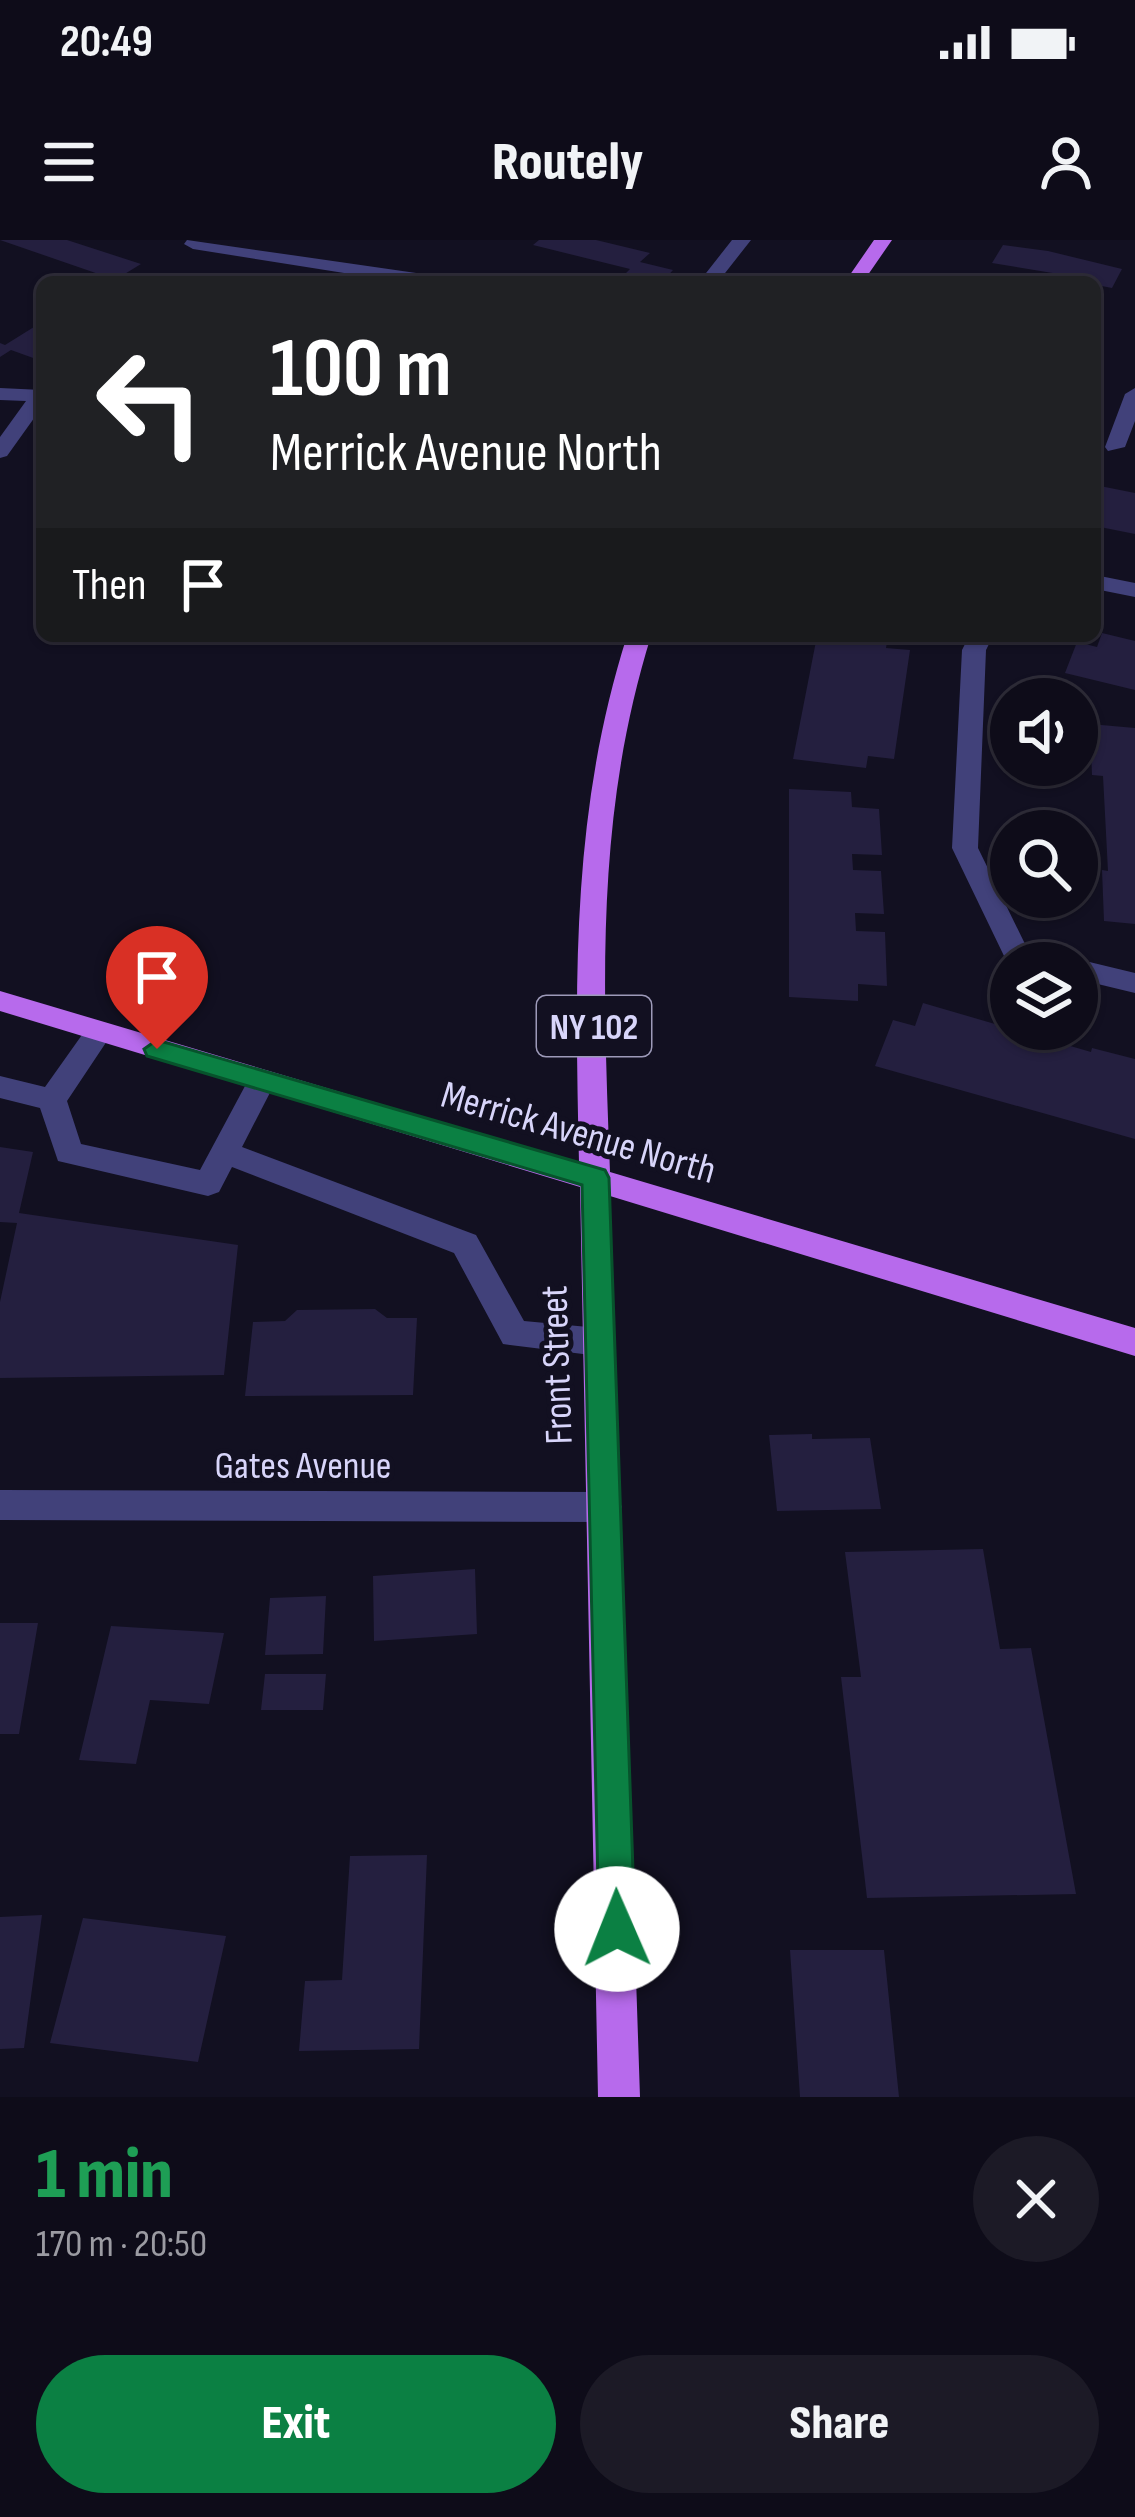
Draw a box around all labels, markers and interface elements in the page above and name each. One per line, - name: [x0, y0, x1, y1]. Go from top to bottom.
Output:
- text: 20:49: [60, 15, 153, 70]
- icon: menu: [36, 129, 102, 195]
- icon: person: [1033, 129, 1099, 195]
- text: Routely: [492, 130, 643, 195]
- text: 100 m: [270, 319, 452, 420]
- icon: left: [72, 324, 228, 480]
- text: Merrick Avenue North: [270, 421, 662, 486]
- icon: arrive: [170, 552, 236, 618]
- text: Then: [72, 558, 146, 613]
- map controls: [990, 678, 1098, 1050]
- button: sound: [990, 678, 1098, 786]
- button: search: [990, 810, 1098, 918]
- pin: [106, 926, 208, 1049]
- button: layers: [990, 942, 1098, 1050]
- icon: arrive: [124, 944, 190, 1010]
- road number: NY 102: [537, 996, 651, 1056]
- street label: Merrick Avenue North: [436, 1072, 721, 1195]
- street label: Front Street: [531, 1285, 584, 1445]
- street label: Gates Avenue: [214, 1443, 392, 1490]
- position arrow: [554, 1866, 680, 1992]
- text: 1 min: [36, 2132, 173, 2219]
- button: close: [973, 2136, 1099, 2262]
- text: 170 m · 20:50: [36, 2221, 207, 2268]
- button: Exit: [36, 2355, 556, 2493]
- button: Share: [580, 2355, 1099, 2493]

